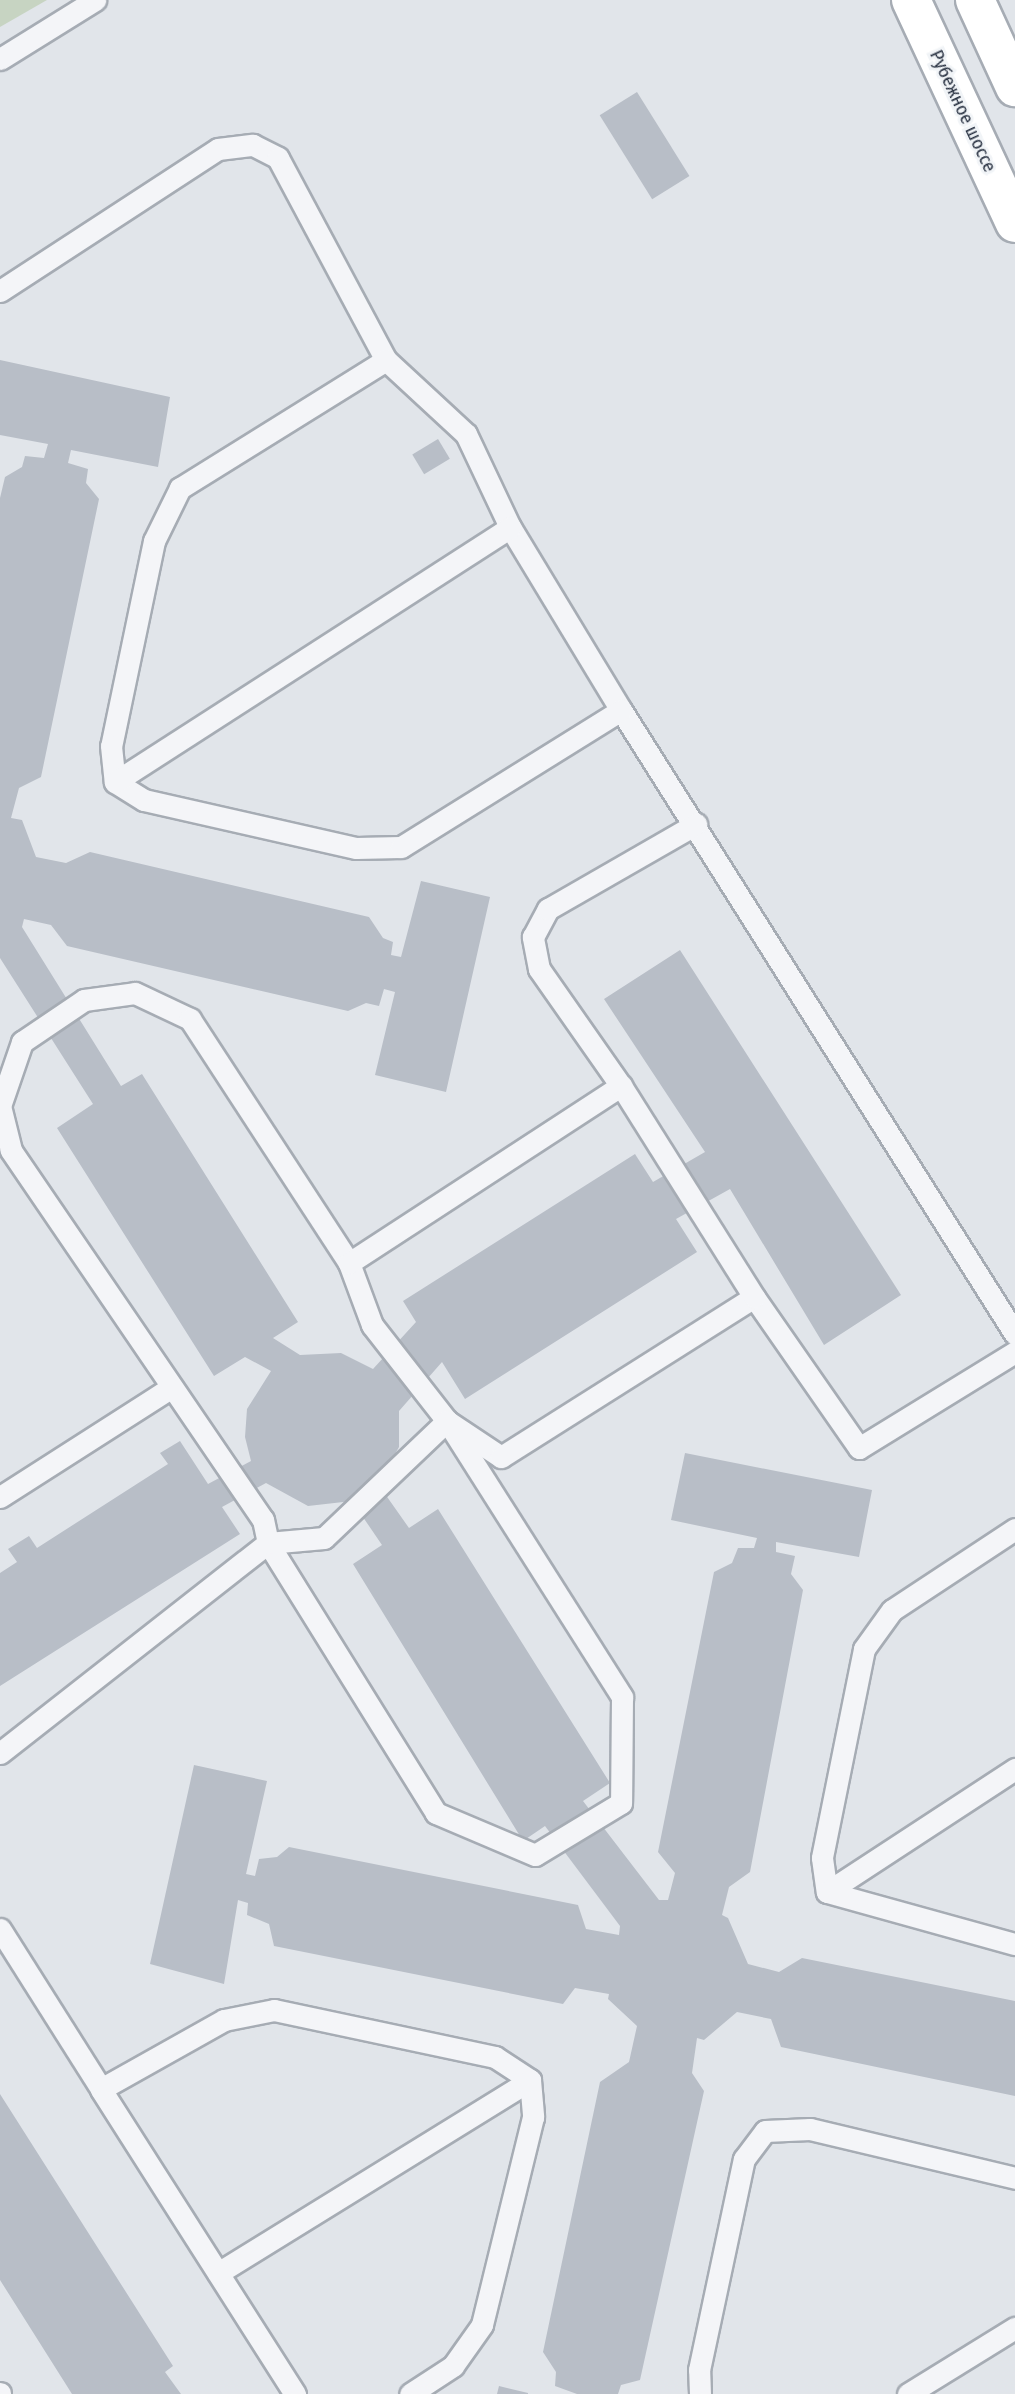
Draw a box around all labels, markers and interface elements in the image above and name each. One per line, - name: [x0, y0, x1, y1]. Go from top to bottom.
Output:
- street label: Рубежное шоссе: [925, 46, 1001, 176]

